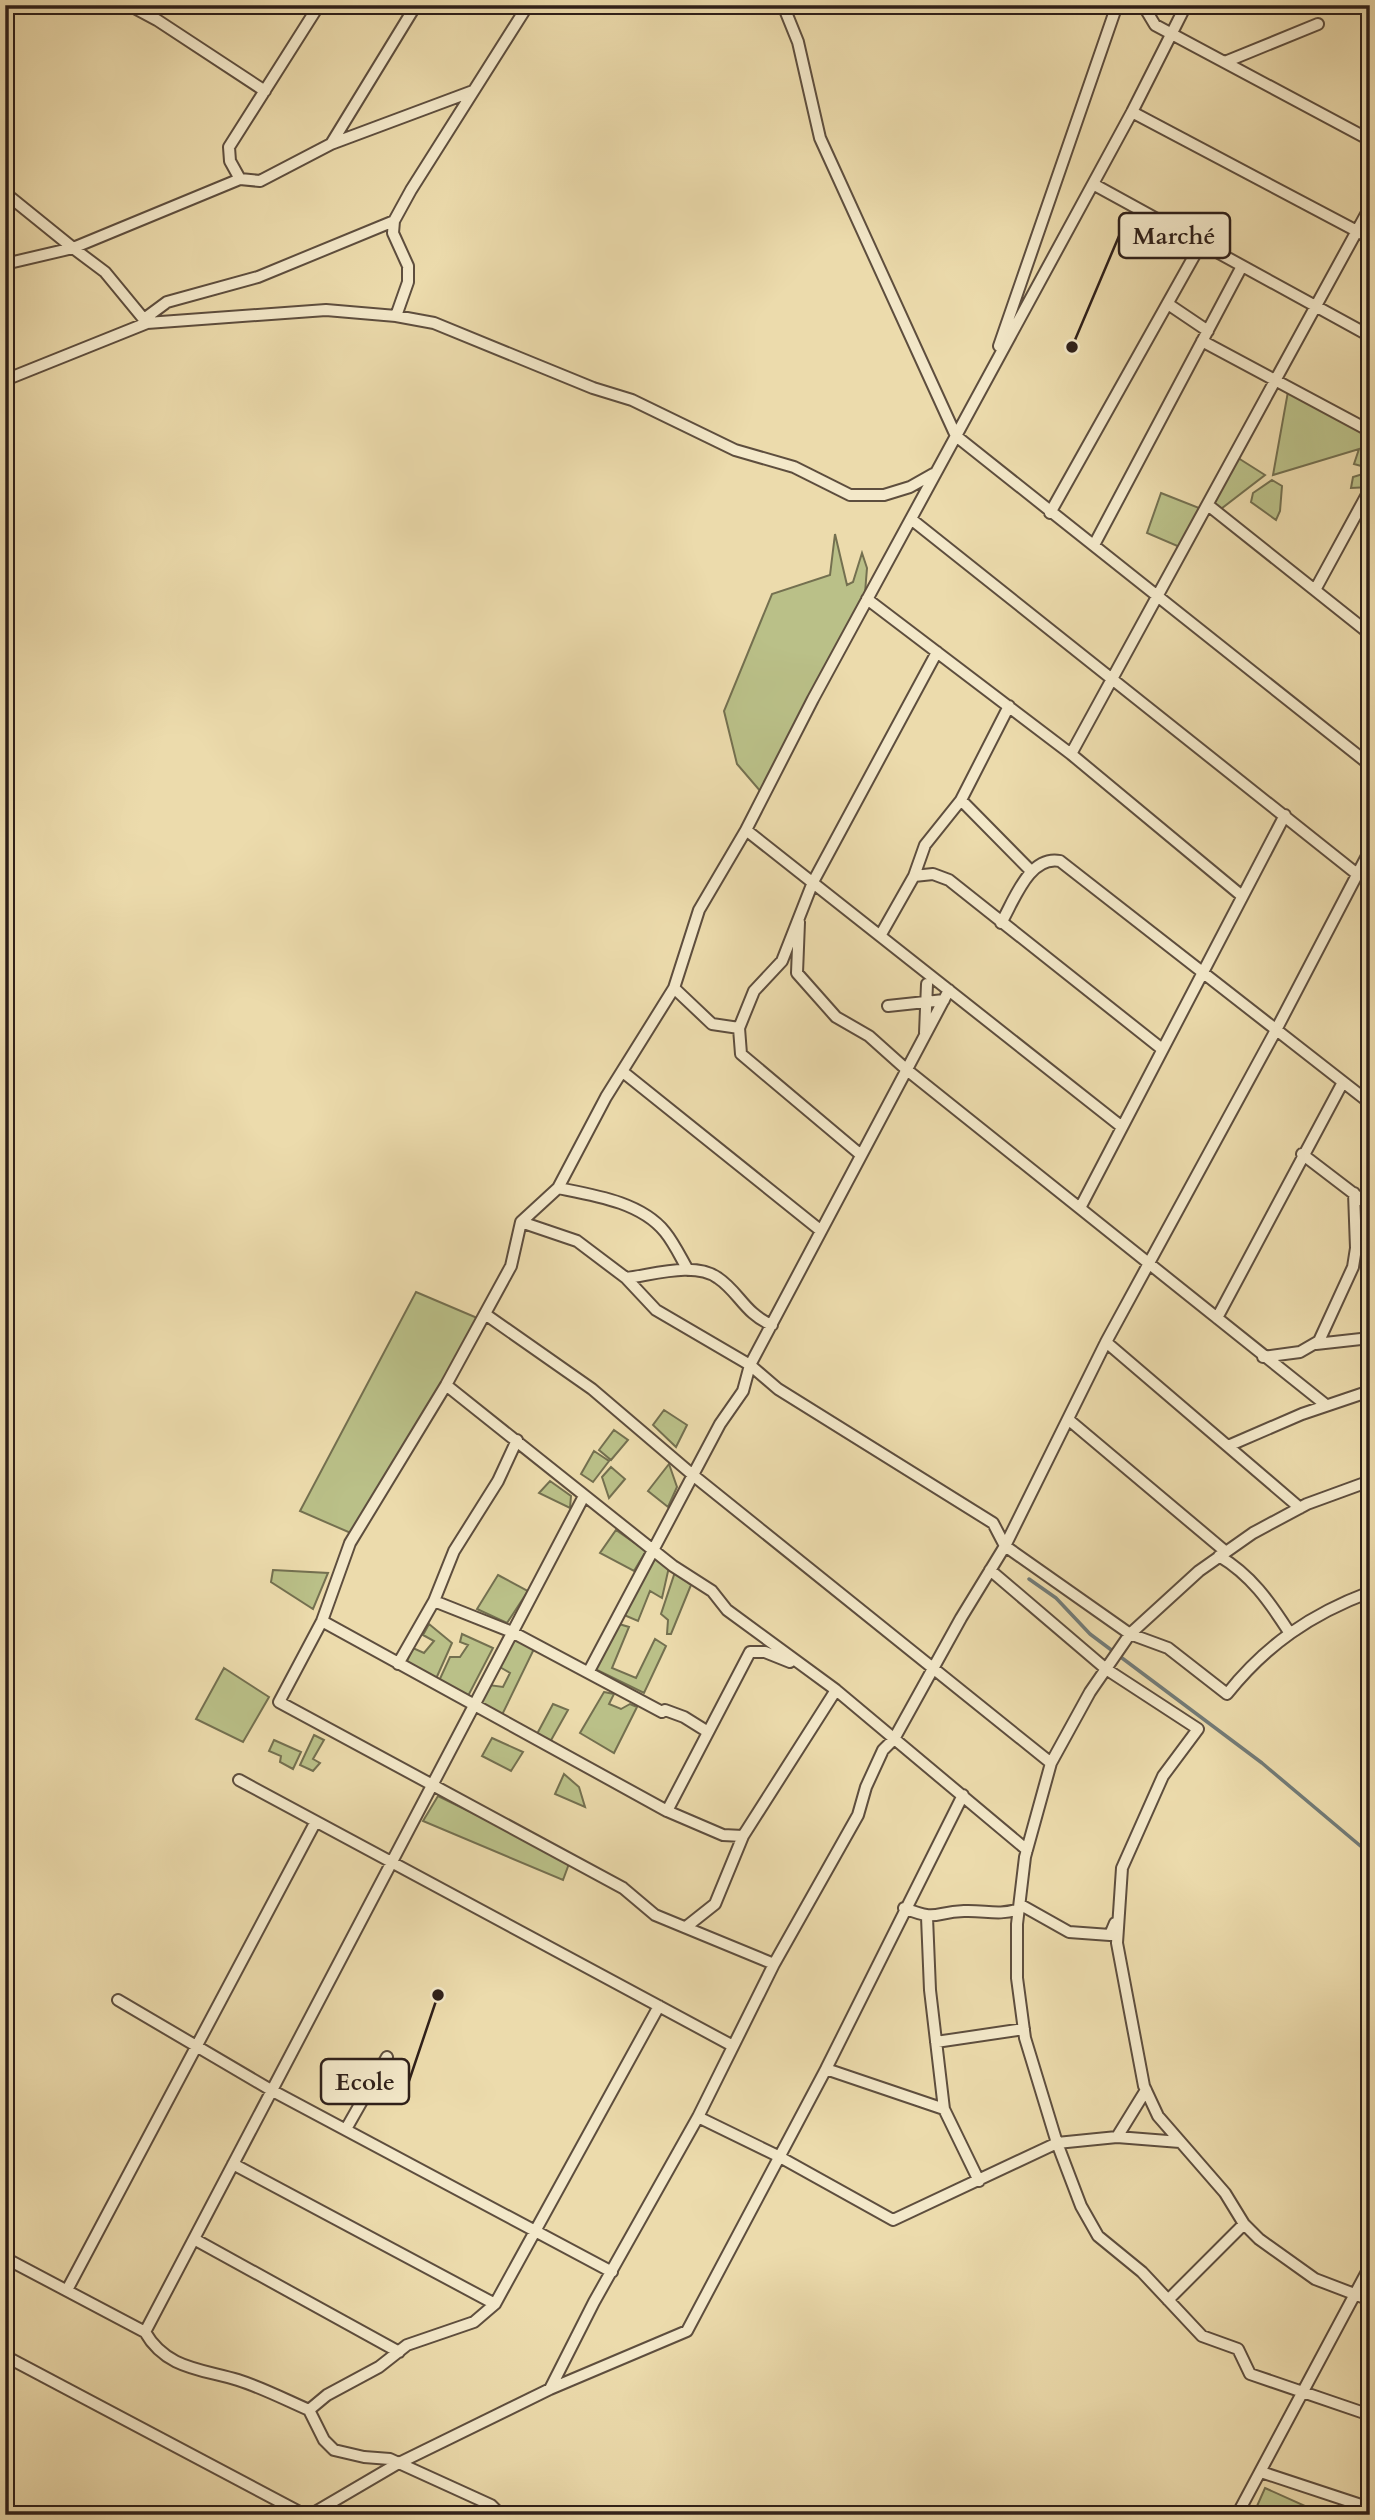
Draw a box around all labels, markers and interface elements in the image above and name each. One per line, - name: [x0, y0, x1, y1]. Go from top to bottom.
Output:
- callout: Marché: [1119, 213, 1230, 258]
- text: Marché: [1133, 220, 1215, 253]
- callout: Ecole: [321, 2059, 409, 2104]
- text: Ecole: [335, 2066, 395, 2099]

